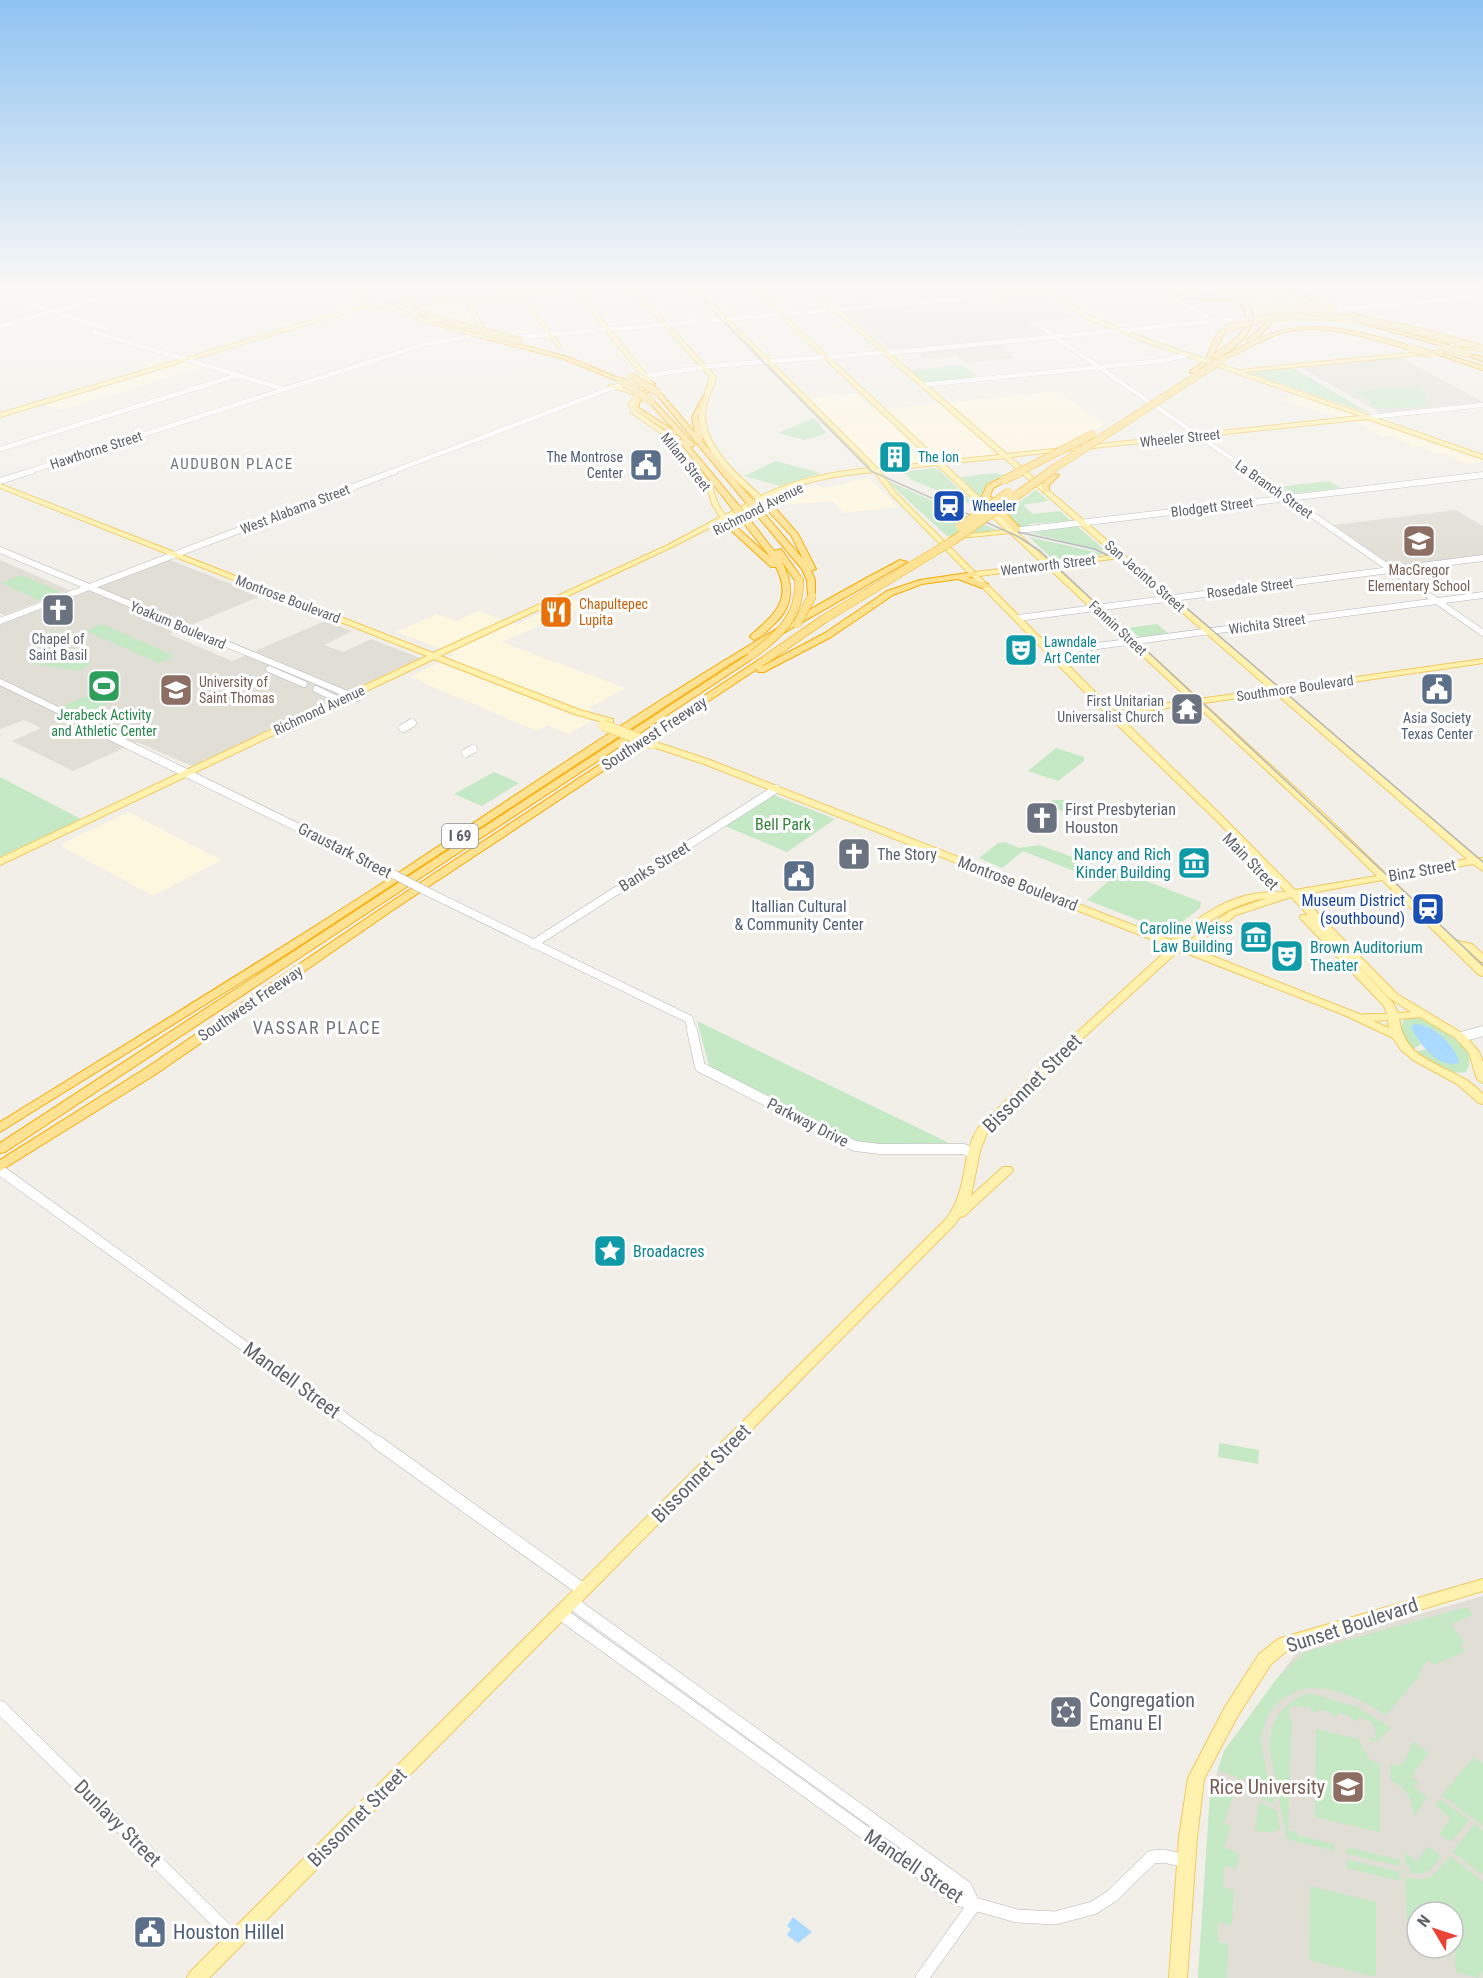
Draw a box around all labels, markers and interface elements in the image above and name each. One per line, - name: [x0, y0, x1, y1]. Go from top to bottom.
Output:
- street label: Wheeler Street: [1139, 426, 1221, 450]
- street label: Hawthorne Street: [48, 428, 144, 472]
- street label: Milam Street: [658, 430, 714, 494]
- building icon: The Ion: [877, 439, 913, 475]
- public building icon: The Montrose Center: [628, 447, 664, 483]
- place label: The Montrose Center: [547, 449, 623, 481]
- place label: The Ion: [918, 449, 959, 465]
- district label: AUDUBON PLACE: [170, 455, 294, 473]
- street label: La Branch Street: [1232, 456, 1316, 522]
- street label: Richmond Avenue: [710, 479, 806, 539]
- street label: West Alabama Street: [238, 481, 352, 537]
- station icon: Wheeler: [931, 488, 967, 524]
- street label: Blodgett Street: [1170, 494, 1254, 520]
- place label: Wheeler: [972, 498, 1017, 514]
- school or university icon: MacGregor Elementary School: [1401, 523, 1437, 559]
- street label: San Jacinto Street: [1102, 537, 1188, 615]
- street label: Wentworth Street: [1000, 551, 1096, 579]
- place label: MacGregor Elementary School: [1368, 562, 1470, 594]
- street label: Montrose Boulevard: [233, 572, 343, 626]
- street label: Rosedale Street: [1206, 575, 1294, 601]
- church icon: Chapel of Saint Basil: [40, 592, 76, 628]
- restaurant icon: Chapultepec Lupita: [538, 594, 574, 630]
- place label: Chapultepec Lupita: [579, 596, 648, 628]
- street label: Fannin Street: [1086, 597, 1150, 659]
- street label: Yoakum Boulevard: [128, 598, 228, 652]
- street label: Wichita Street: [1228, 611, 1306, 637]
- place label: Chapel of Saint Basil: [29, 631, 87, 663]
- theatre icon: Lawndale Art Center: [1003, 632, 1039, 668]
- place label: Lawndale Art Center: [1044, 634, 1100, 666]
- sports icon: Jerabeck Activity and Athletic Center: [86, 668, 122, 704]
- public building icon: Asia Society Texas Center: [1419, 671, 1455, 707]
- school or university icon: University of Saint Thomas: [158, 672, 194, 708]
- street label: Southmore Boulevard: [1235, 672, 1355, 704]
- place label: University of Saint Thomas: [199, 674, 275, 706]
- street label: Richmond Avenue: [271, 682, 367, 738]
- temple icon: First Unitarian Universalist Church: [1169, 691, 1205, 727]
- street label: Southwest Freeway: [598, 692, 711, 775]
- place label: First Unitarian Universalist Church: [1057, 693, 1164, 725]
- place label: Jerabeck Activity and Athletic Center: [51, 707, 157, 739]
- place label: Asia Society Texas Center: [1401, 710, 1473, 742]
- church icon: First Presbyterian Houston: [1024, 800, 1060, 836]
- place label: First Presbyterian Houston: [1065, 800, 1176, 837]
- park label: Bell Park: [755, 815, 812, 834]
- street label: Graustark Street: [295, 819, 395, 882]
- road number: I 69: [442, 824, 478, 848]
- street label: Main Street: [1219, 829, 1283, 894]
- church icon: The Story: [836, 836, 872, 872]
- street label: Banks Street: [615, 837, 693, 896]
- place label: The Story: [877, 845, 937, 864]
- place label: Nancy and Rich Kinder Building: [1074, 845, 1171, 882]
- museum icon: Nancy and Rich Kinder Building: [1176, 845, 1212, 881]
- street label: Montrose Boulevard: [955, 852, 1080, 915]
- street label: Binz Street: [1387, 855, 1458, 886]
- public building icon: Itallian Cultural & Community Center: [781, 858, 817, 894]
- place label: Museum District (southbound): [1301, 891, 1405, 928]
- station icon: Museum District (southbound): [1410, 891, 1446, 927]
- place label: Itallian Cultural & Community Center: [734, 897, 864, 934]
- place label: Caroline Weiss Law Building: [1140, 919, 1233, 956]
- museum icon: Caroline Weiss Law Building: [1238, 919, 1274, 955]
- theatre icon: Brown Auditorium Theater: [1269, 938, 1305, 974]
- place label: Brown Auditorium Theater: [1310, 938, 1423, 975]
- street label: Southwest Freeway: [194, 961, 306, 1045]
- district label: VASSAR PLACE: [253, 1017, 381, 1038]
- street label: Bissonnet Street: [978, 1029, 1086, 1137]
- street label: Parkway Drive: [764, 1094, 852, 1151]
- place icon: Broadacres: [592, 1233, 628, 1269]
- place label: Broadacres: [633, 1242, 705, 1261]
- street label: Mandell Street: [239, 1337, 345, 1423]
- street label: Bissonnet Street: [647, 1419, 755, 1527]
- street label: Sunset Boulevard: [1283, 1592, 1421, 1658]
- place label: Congregation Emanu El: [1089, 1688, 1195, 1735]
- synagogue icon: Congregation Emanu El: [1048, 1694, 1084, 1730]
- street label: Bissonnet Street: [303, 1763, 411, 1871]
- school or university icon: Rice University: [1330, 1769, 1366, 1805]
- street label: Dunlavy Street: [70, 1775, 167, 1872]
- place label: Rice University: [1209, 1775, 1325, 1799]
- street label: Mandell Street: [860, 1824, 968, 1908]
- north arrow: [1405, 1900, 1465, 1960]
- text: N: [1413, 1911, 1434, 1931]
- public building icon: Houston Hillel: [132, 1914, 168, 1950]
- place label: Houston Hillel: [173, 1920, 284, 1944]

